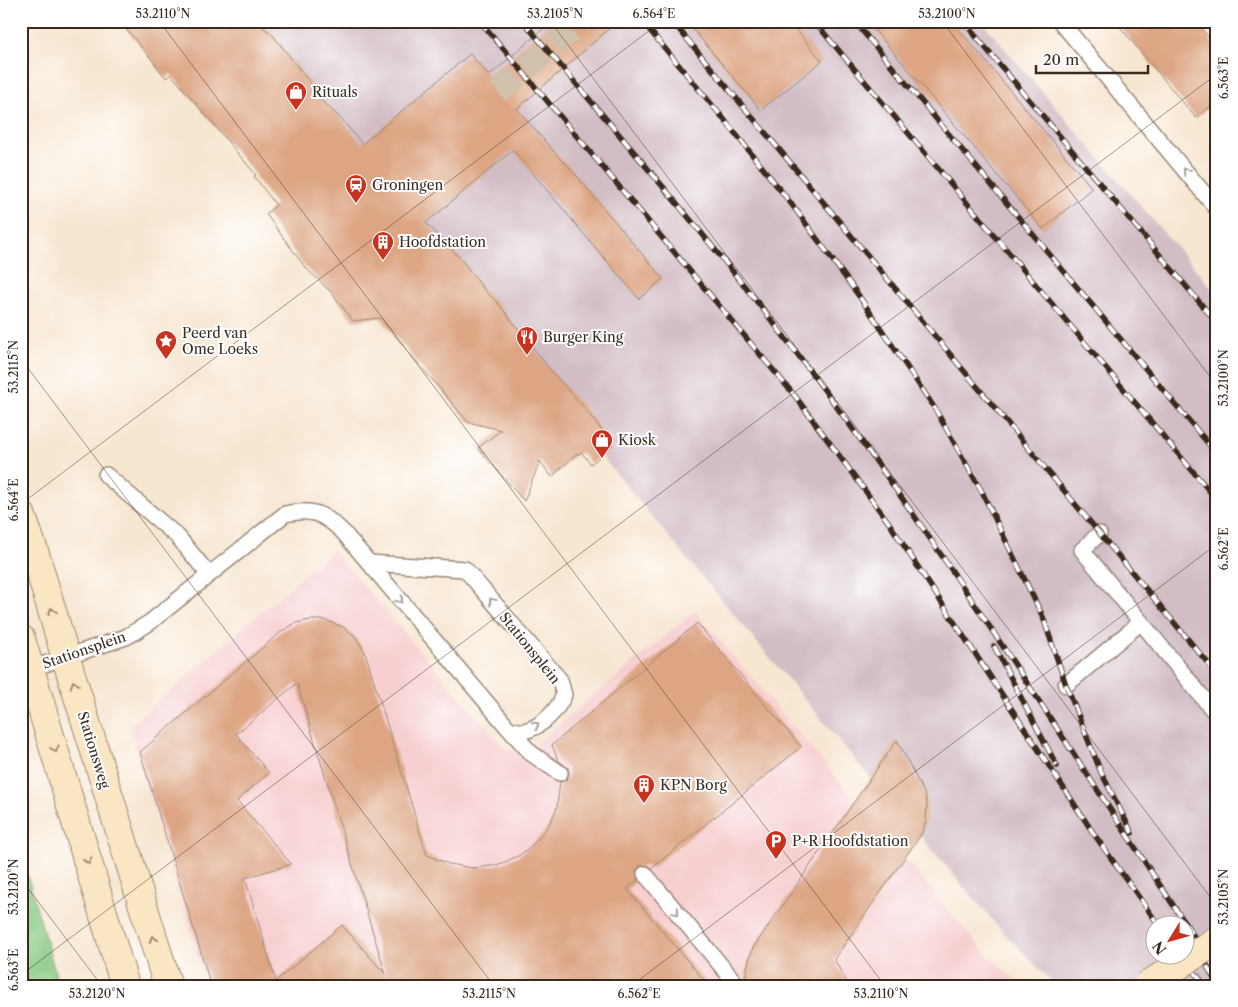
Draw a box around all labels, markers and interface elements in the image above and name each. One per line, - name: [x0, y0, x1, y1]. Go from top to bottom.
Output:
- text: 53.2110°N: [136, 6, 190, 21]
- text: 53.2105°N: [527, 6, 583, 21]
- text: 6.564°E: [633, 6, 675, 21]
- text: 53.2100°N: [918, 6, 976, 21]
- scale bar: [1036, 42, 1148, 74]
- text: 20 m: [1043, 50, 1079, 69]
- text: 6.563°E: [1216, 57, 1231, 99]
- shop icon: Rituals: [284, 80, 308, 111]
- place label: Rituals: [312, 83, 358, 101]
- one-way arrow: [1182, 168, 1191, 177]
- station icon: Groningen: [344, 173, 368, 204]
- place label: Groningen: [372, 176, 444, 194]
- building icon: Hoofdstation: [371, 230, 395, 261]
- place label: Hoofdstation: [399, 233, 486, 251]
- place label: Peerd van Ome Loeks: [182, 324, 258, 358]
- restaurant icon: Burger King: [515, 325, 539, 356]
- place label: Burger King: [543, 328, 624, 346]
- place icon: Peerd van Ome Loeks: [154, 329, 178, 360]
- text: 53.2115°N: [6, 340, 21, 394]
- text: 53.2100°N: [1216, 349, 1231, 407]
- shop icon: Kiosk: [590, 428, 614, 459]
- place label: Kiosk: [618, 431, 657, 449]
- text: 6.564°E: [6, 479, 21, 521]
- text: 6.562°E: [1216, 528, 1231, 570]
- one-way arrow: [394, 595, 403, 604]
- one-way arrow: [489, 598, 498, 607]
- one-way arrow: [47, 607, 57, 616]
- street label: Stationsplein: [496, 609, 565, 688]
- street label: Stationsplein: [40, 627, 128, 673]
- one-way arrow: [69, 680, 79, 688]
- street label: Stationsweg: [74, 709, 114, 791]
- one-way arrow: [530, 721, 539, 731]
- one-way arrow: [49, 745, 59, 753]
- building icon: KPN Borg: [632, 773, 656, 804]
- place label: KPN Borg: [660, 776, 728, 794]
- parking icon: P+R Hoofdstation: [764, 829, 788, 860]
- place label: P+R Hoofdstation: [792, 832, 909, 850]
- one-way arrow: [83, 857, 93, 865]
- text: 53.2120°N: [6, 859, 21, 915]
- text: 53.2105°N: [1216, 869, 1231, 925]
- one-way arrow: [671, 906, 680, 915]
- north arrow: [1146, 914, 1196, 964]
- one-way arrow: [149, 936, 159, 944]
- text: N: [1149, 938, 1170, 958]
- text: 6.563°E: [6, 949, 21, 991]
- text: 53.2120°N: [69, 986, 125, 1001]
- text: 53.2115°N: [462, 986, 516, 1001]
- text: 6.562°E: [618, 986, 660, 1001]
- text: 53.2110°N: [854, 986, 908, 1001]

